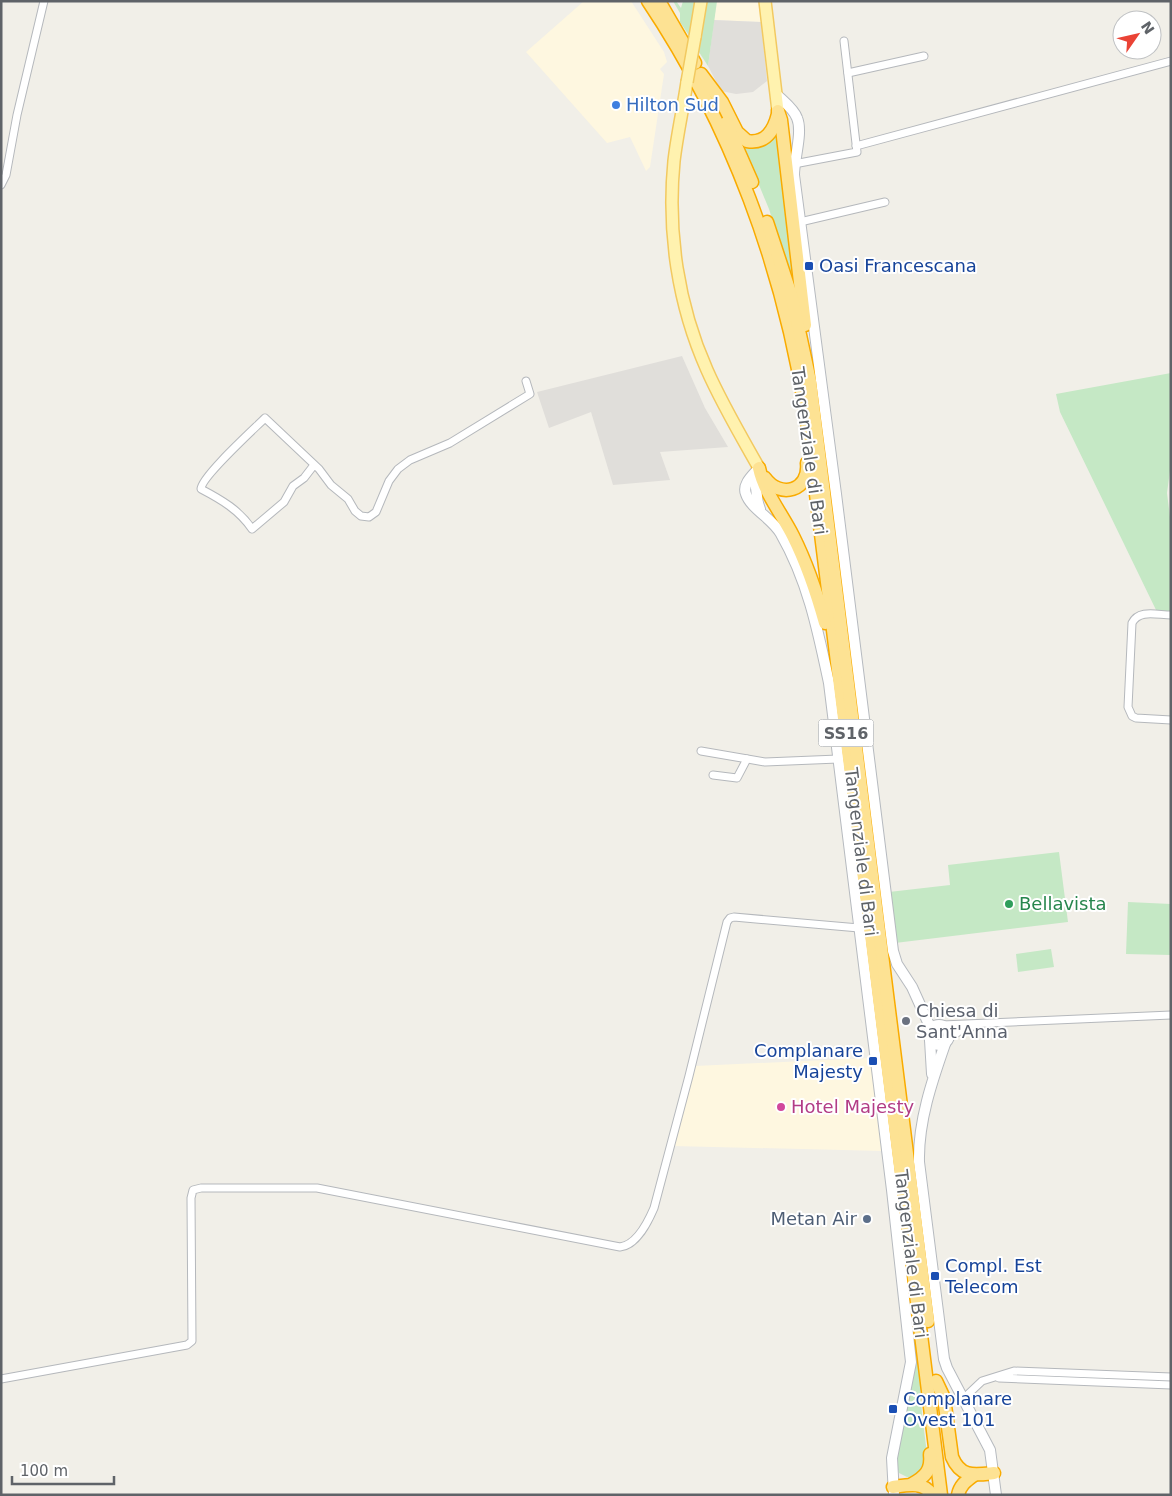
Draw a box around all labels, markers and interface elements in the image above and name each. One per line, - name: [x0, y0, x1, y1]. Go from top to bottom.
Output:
- north arrow: [1112, 10, 1162, 60]
- text: N: [1138, 18, 1158, 37]
- place label: Hilton Sud: [626, 94, 719, 115]
- marker: Hilton Sud: [610, 99, 622, 111]
- place label: Oasi Francescana: [819, 255, 977, 276]
- marker: Oasi Francescana: [803, 260, 815, 272]
- street label: Tangenziale di Bari: [787, 365, 832, 536]
- road number: SS16: [818, 720, 874, 746]
- street label: Tangenziale di Bari: [841, 766, 882, 937]
- place label: Bellavista: [1019, 893, 1107, 914]
- marker: Bellavista: [1003, 898, 1015, 910]
- place label: Chiesa di Sant'Anna: [916, 1000, 1008, 1042]
- marker: Chiesa di Sant'Anna: [900, 1015, 912, 1027]
- place label: Complanare Majesty: [754, 1040, 863, 1082]
- marker: Complanare Majesty: [867, 1055, 879, 1067]
- place label: Hotel Majesty: [791, 1096, 914, 1117]
- marker: Hotel Majesty: [775, 1101, 787, 1113]
- street label: Tangenziale di Bari: [891, 1168, 932, 1339]
- place label: Metan Air: [770, 1208, 858, 1229]
- marker: Metan Air: [861, 1213, 873, 1225]
- place label: Compl. Est Telecom: [944, 1255, 1042, 1297]
- marker: Compl. Est Telecom: [929, 1270, 941, 1282]
- place label: Complanare Ovest 101: [903, 1388, 1012, 1430]
- marker: Complanare Ovest 101: [887, 1403, 899, 1415]
- scale bar: [12, 1454, 115, 1486]
- text: 100 m: [20, 1462, 68, 1480]

